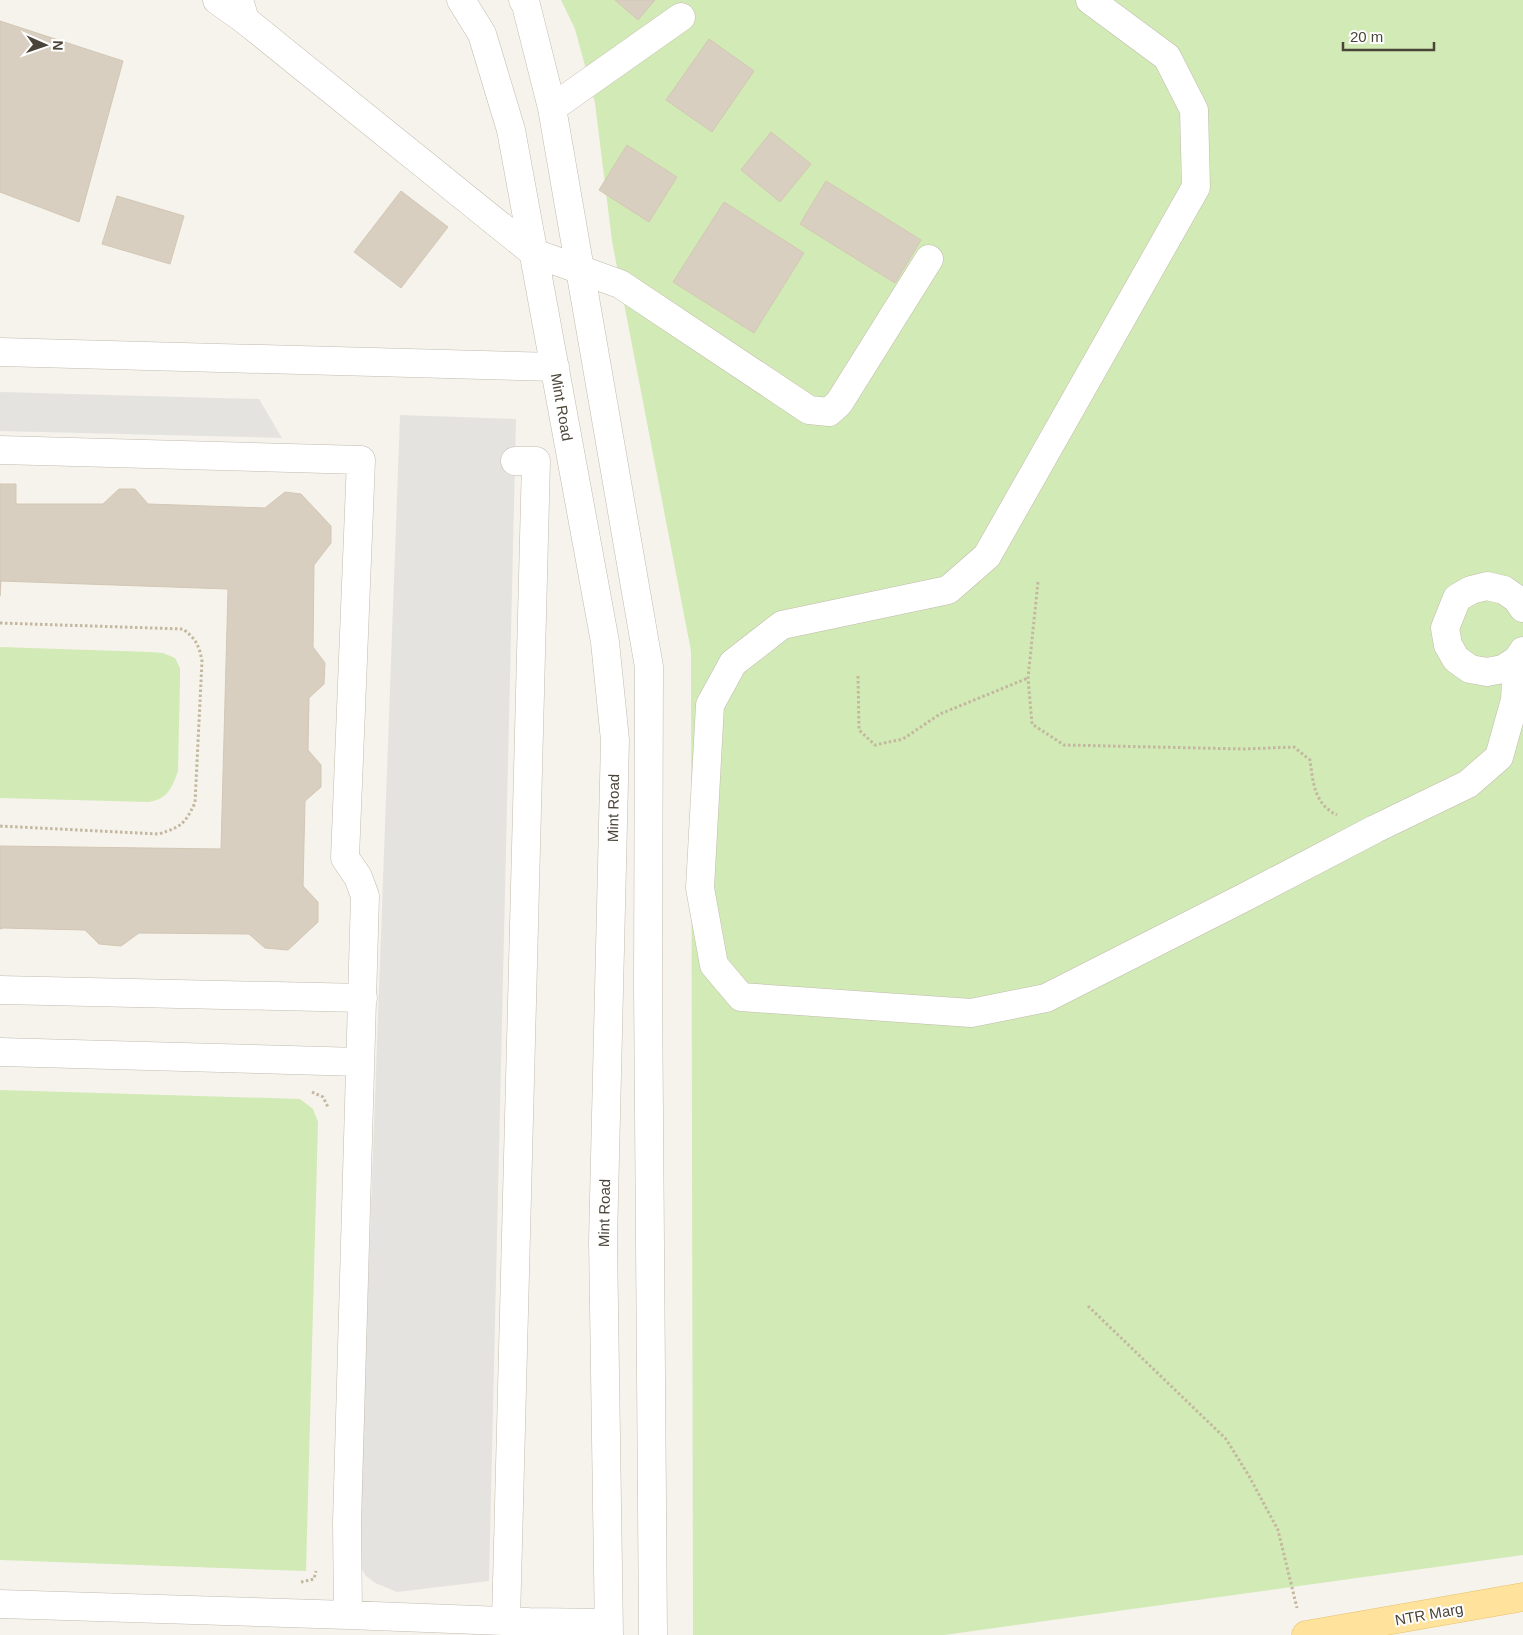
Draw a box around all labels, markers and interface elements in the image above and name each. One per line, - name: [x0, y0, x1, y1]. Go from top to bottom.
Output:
- north arrow: [20, 20, 70, 70]
- scale bar: [1343, 20, 1434, 52]
- text: 20 m: [1350, 28, 1383, 45]
- text: N: [50, 40, 66, 51]
- street label: Mint Road: [548, 372, 576, 442]
- street label: Mint Road: [604, 774, 622, 842]
- street label: Mint Road: [595, 1179, 613, 1247]
- street label: NTR Marg: [1393, 1600, 1465, 1628]

